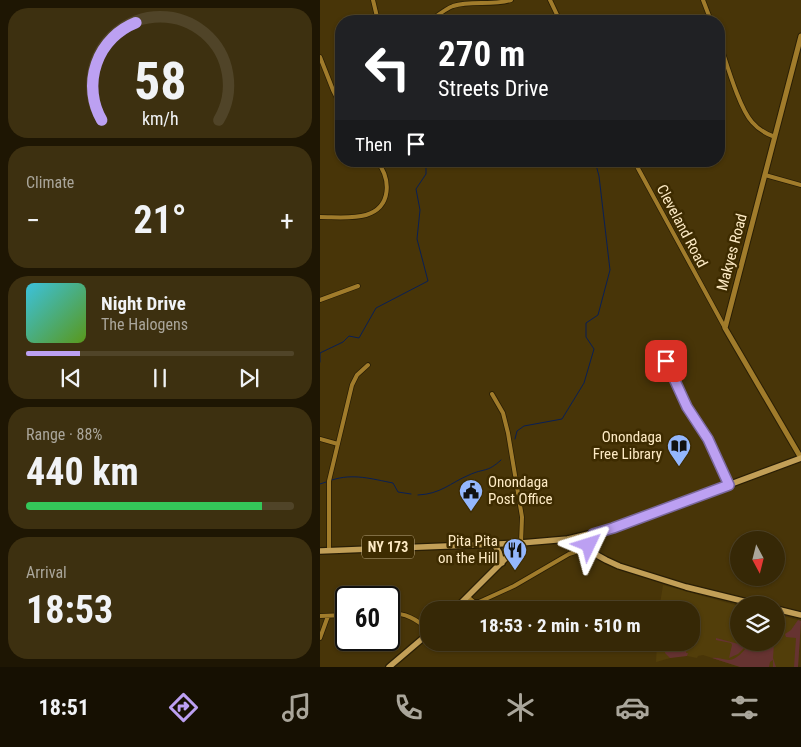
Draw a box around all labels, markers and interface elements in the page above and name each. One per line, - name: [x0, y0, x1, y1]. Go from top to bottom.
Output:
- text: 270 m: [438, 34, 525, 75]
- icon: left: [355, 35, 420, 100]
- text: 58: [134, 51, 186, 112]
- text: Streets Drive: [438, 76, 549, 101]
- text: km/h: [142, 108, 178, 129]
- icon: arrive: [402, 130, 430, 158]
- text: Then: [355, 133, 392, 156]
- text: Climate: [26, 173, 74, 192]
- street label: Cleveland Road: [653, 182, 711, 270]
- text: 21°: [133, 198, 187, 242]
- text: −: [26, 204, 40, 237]
- text: +: [280, 204, 294, 237]
- street label: Makyes Road: [713, 212, 751, 292]
- text: Night Drive: [101, 292, 186, 315]
- text: The Halogens: [101, 315, 188, 334]
- pin: [645, 340, 687, 382]
- icon: arrive: [652, 347, 680, 375]
- icon: previous: [57, 364, 85, 392]
- icon: pause: [146, 364, 174, 392]
- icon: next: [235, 364, 263, 392]
- text: Range · 88%: [26, 425, 102, 444]
- place label: Onondaga Free Library: [593, 428, 662, 463]
- library icon: Onondaga Free Library: [666, 433, 692, 467]
- text: 440 km: [26, 450, 139, 494]
- place label: Onondaga Post Office: [488, 473, 553, 508]
- public building icon: Onondaga Post Office: [458, 478, 484, 512]
- position arrow: [562, 518, 614, 570]
- north arrow: [730, 531, 785, 586]
- map controls: [730, 531, 785, 651]
- place label: Pita Pita on the Hill: [438, 532, 498, 567]
- road number: NY 173: [362, 536, 414, 558]
- restaurant icon: Pita Pita on the Hill: [502, 537, 528, 571]
- text: Arrival: [26, 563, 67, 582]
- speed limit sign: 60: [335, 586, 400, 651]
- text: 18:53: [26, 588, 113, 632]
- button: layers: [730, 596, 785, 651]
- text: 18:53 · 2 min · 510 m: [479, 614, 641, 637]
- icon: directions: [166, 690, 201, 725]
- icon: music: [279, 690, 314, 725]
- icon: phone: [391, 690, 426, 725]
- icon: climate: [503, 690, 538, 725]
- icon: car: [615, 690, 650, 725]
- icon: filters: [727, 690, 762, 725]
- text: 18:51: [39, 695, 89, 720]

